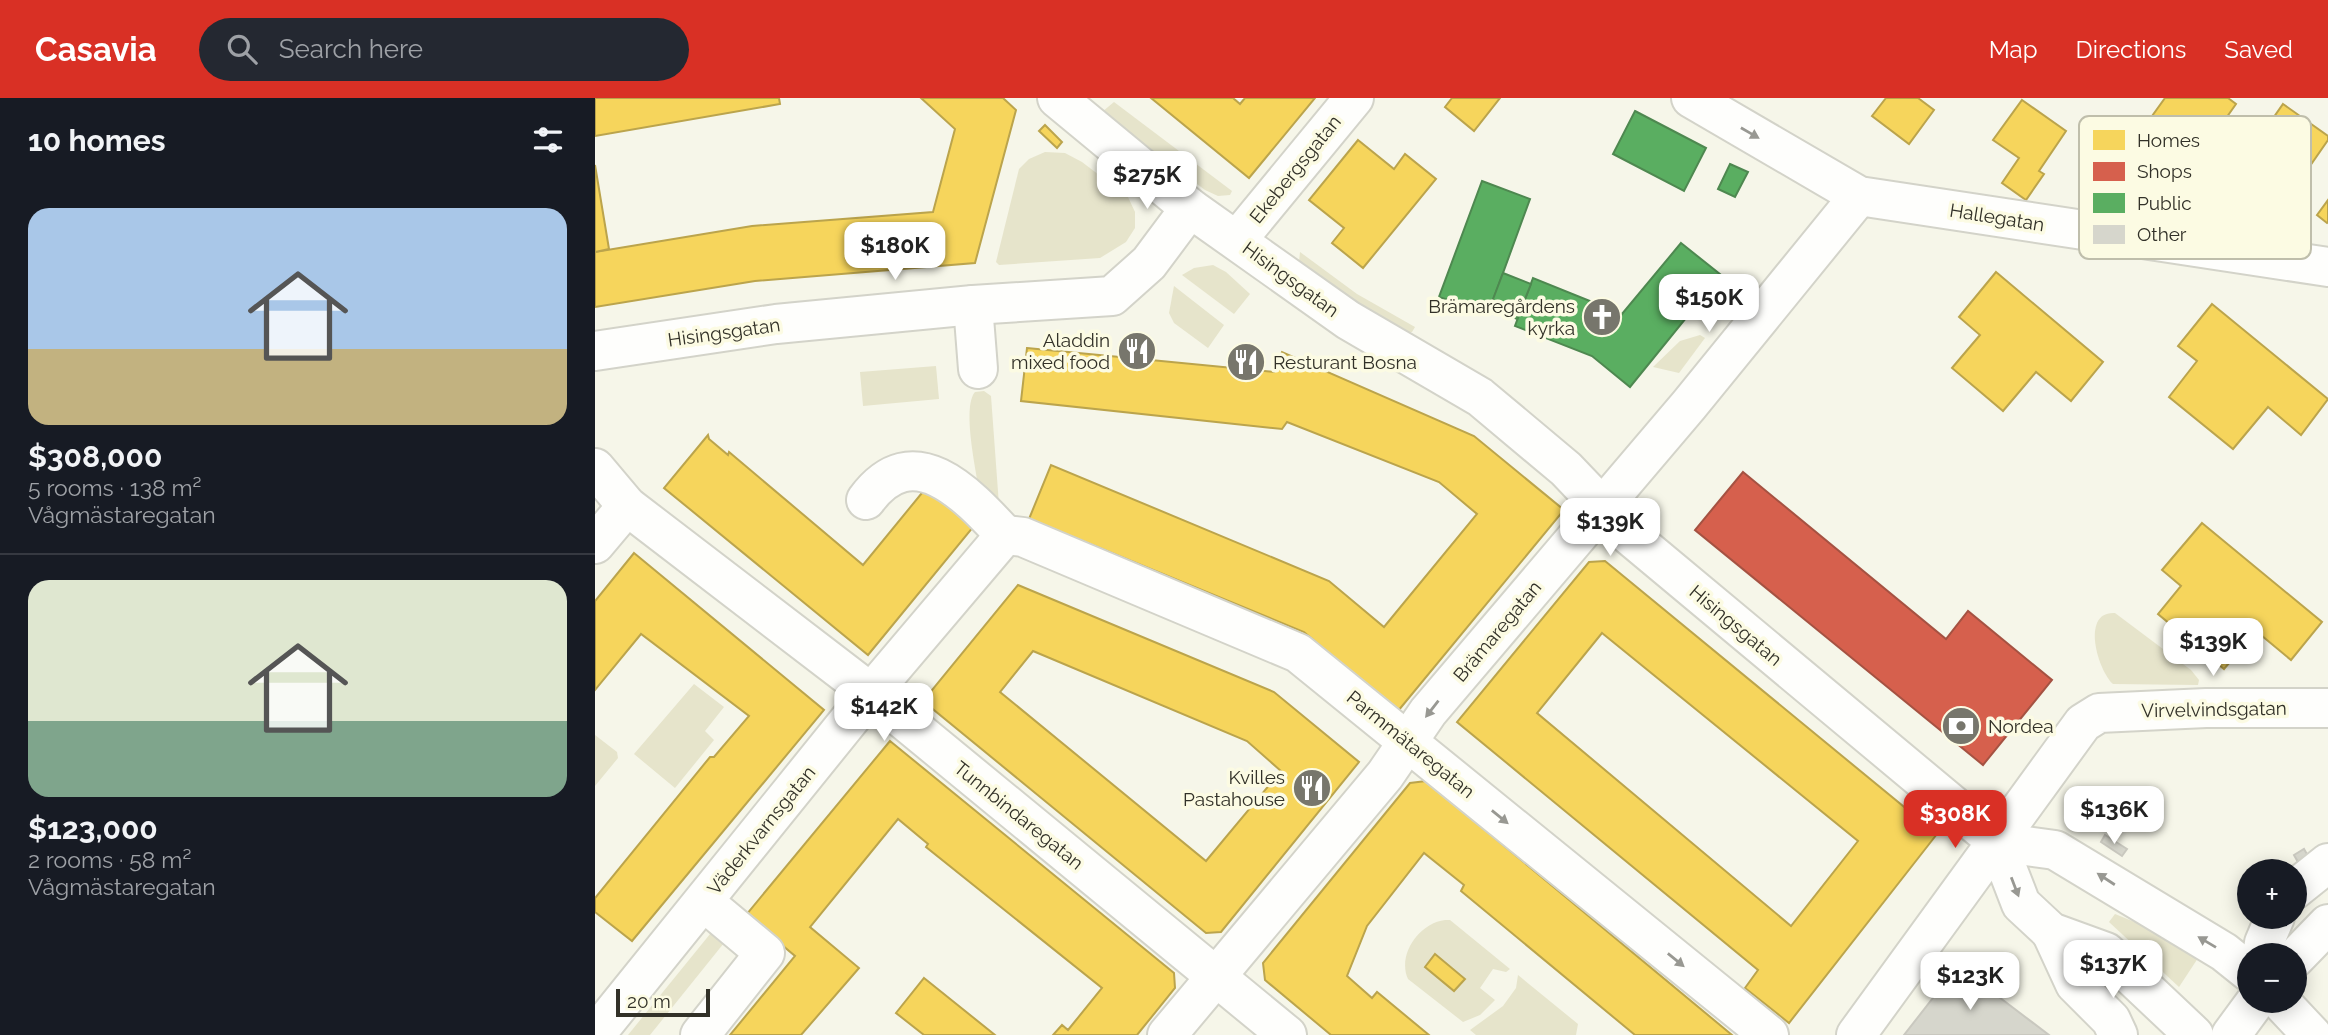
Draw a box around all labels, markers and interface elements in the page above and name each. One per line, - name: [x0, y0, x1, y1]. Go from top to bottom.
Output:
- search box: [199, 18, 689, 81]
- text: Casavia: [35, 30, 157, 69]
- icon: search: [223, 30, 261, 68]
- text: Search here: [279, 34, 423, 64]
- text: Map: [1989, 35, 2038, 64]
- text: Directions: [2076, 35, 2186, 64]
- text: Saved: [2224, 35, 2293, 64]
- street label: Ekebergsgatan: [1245, 111, 1345, 227]
- legend: [2079, 116, 2311, 259]
- icon: filters: [529, 121, 567, 159]
- text: 10 homes: [28, 123, 165, 158]
- one-way arrow: [1740, 126, 1759, 139]
- text: Homes: [2137, 129, 2200, 151]
- pin: $275K: [1098, 152, 1196, 211]
- text: $275K: [1113, 160, 1181, 187]
- text: Shops: [2137, 160, 2192, 182]
- text: Public: [2137, 192, 2192, 214]
- street label: Hallegatan: [1948, 199, 2046, 235]
- pin: $180K: [846, 222, 944, 282]
- text: Other: [2137, 223, 2187, 245]
- text: $180K: [860, 231, 930, 258]
- street label: Hisingsgatan: [1239, 237, 1343, 321]
- icon: home: [235, 253, 361, 379]
- pin: $150K: [1660, 274, 1758, 334]
- text: $150K: [1675, 283, 1743, 310]
- place label: Brämaregårdens kyrka: [1428, 295, 1575, 339]
- church icon: Brämaregårdens kyrka: [1581, 296, 1623, 338]
- street label: Hisingsgatan: [666, 313, 782, 351]
- place label: Aladdin mixed food: [1011, 329, 1110, 373]
- restaurant icon: Aladdin mixed food: [1116, 330, 1158, 372]
- restaurant icon: Resturant Bosna: [1225, 341, 1267, 383]
- place label: Resturant Bosna: [1273, 351, 1417, 373]
- text: $308,000: [28, 439, 162, 474]
- text: 5 rooms · 138 m²: [28, 474, 202, 501]
- pin: $139K: [1561, 498, 1659, 558]
- text: Vågmästaregatan: [28, 501, 216, 528]
- text: $139K: [1576, 507, 1644, 534]
- street label: Brämaregatan: [1448, 576, 1546, 686]
- street label: Hisingsgatan: [1686, 580, 1786, 670]
- pin: $139K: [2164, 618, 2262, 678]
- icon: home: [235, 625, 361, 751]
- text: $139K: [2179, 627, 2247, 654]
- pin: $142K: [835, 684, 933, 743]
- street label: Parmmätaregatan: [1343, 686, 1479, 802]
- text: $142K: [850, 692, 918, 719]
- street label: Virvelvindsgatan: [2141, 697, 2287, 721]
- one-way arrow: [1425, 700, 1439, 718]
- bank icon: Nordea: [1940, 705, 1982, 747]
- place label: Nordea: [1988, 715, 2054, 737]
- street label: Tunnbindaregatan: [950, 756, 1088, 874]
- street label: Väderkvarnsgatan: [702, 761, 820, 899]
- place label: Kvilles Pastahouse: [1183, 766, 1285, 810]
- restaurant icon: Kvilles Pastahouse: [1291, 767, 1333, 809]
- pin: $136K: [2065, 786, 2163, 846]
- pin: $308K: [1906, 790, 2004, 850]
- text: $136K: [2080, 795, 2148, 822]
- text: $308K: [1920, 799, 1990, 826]
- one-way arrow: [1490, 809, 1508, 824]
- text: $123,000: [28, 811, 158, 846]
- text: 2 rooms · 58 m²: [28, 846, 191, 873]
- map controls: [2237, 859, 2307, 1013]
- button: +: [2237, 859, 2307, 929]
- text: Vågmästaregatan: [28, 873, 216, 900]
- one-way arrow: [2096, 873, 2115, 886]
- one-way arrow: [2009, 877, 2020, 898]
- one-way arrow: [2197, 937, 2217, 949]
- pin: $137K: [2064, 940, 2162, 1000]
- button: −: [2237, 943, 2307, 1013]
- text: $137K: [2079, 949, 2147, 976]
- one-way arrow: [1668, 952, 1685, 967]
- pin: $123K: [1921, 953, 2019, 1012]
- text: $123K: [1936, 961, 2004, 988]
- scale bar: [616, 986, 711, 1018]
- text: 20 m: [627, 990, 671, 1012]

